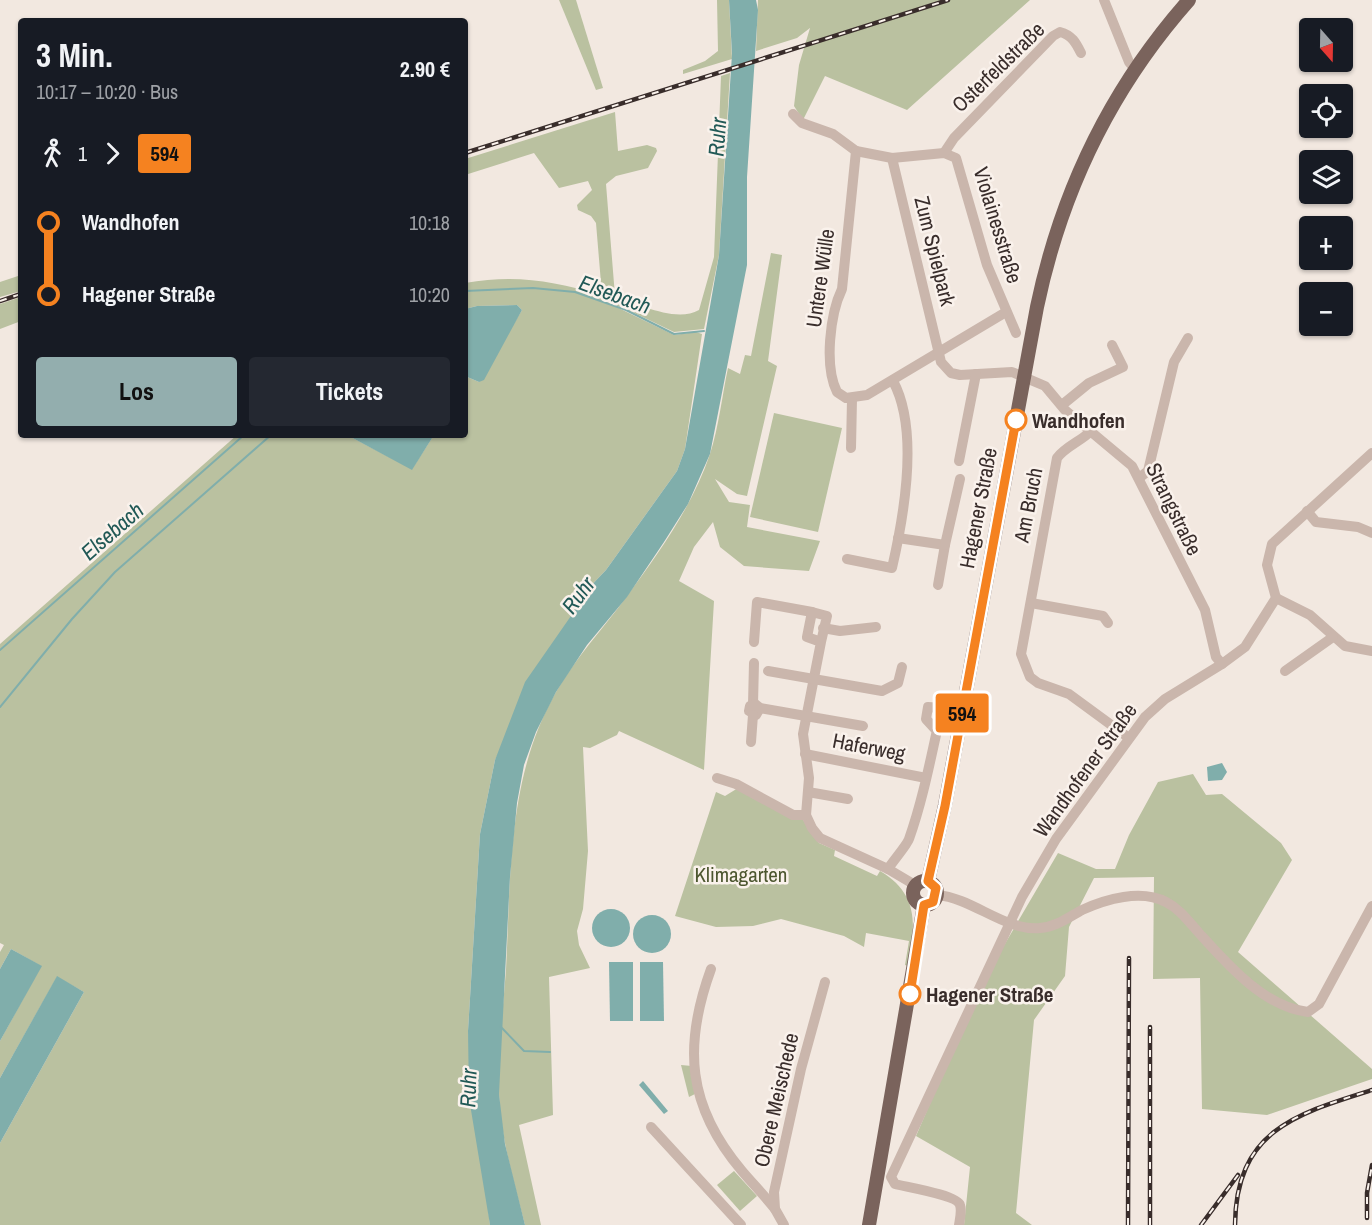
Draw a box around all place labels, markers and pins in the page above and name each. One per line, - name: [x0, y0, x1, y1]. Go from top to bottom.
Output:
- place label: Wandhofen: [1032, 406, 1125, 435]
- marker: Wandhofen: [1005, 409, 1027, 431]
- place label: Hagener Straße: [926, 980, 1053, 1009]
- marker: Hagener Straße: [899, 983, 921, 1005]

